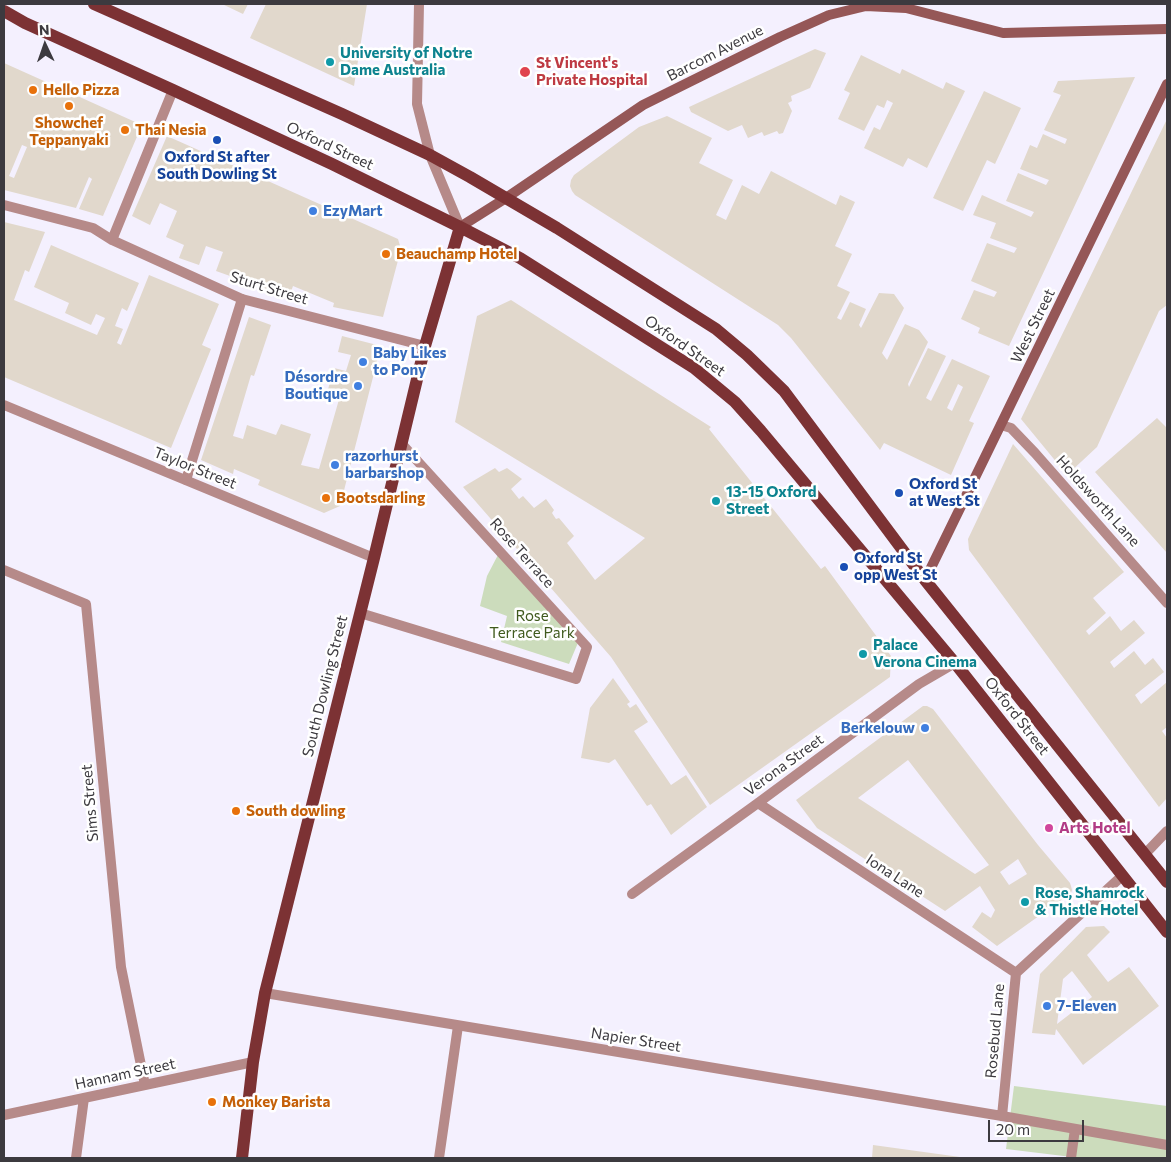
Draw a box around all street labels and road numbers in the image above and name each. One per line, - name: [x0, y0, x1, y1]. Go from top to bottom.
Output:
- street label: Barcom Avenue: [664, 21, 766, 85]
- street label: Oxford Street: [283, 118, 377, 174]
- street label: Sturt Street: [228, 268, 310, 308]
- street label: West Street: [1007, 286, 1059, 366]
- street label: Oxford Street: [641, 312, 729, 380]
- street label: Taylor Street: [151, 443, 239, 493]
- street label: Holdsworth Lane: [1052, 452, 1144, 550]
- street label: Rose Terrace: [486, 515, 558, 591]
- street label: South Dowling Street: [299, 613, 351, 759]
- street label: Oxford Street: [981, 673, 1053, 759]
- street label: Verona Street: [741, 730, 827, 800]
- street label: Sims Street: [78, 763, 102, 843]
- street label: Iona Lane: [863, 851, 927, 901]
- street label: Rosebud Lane: [982, 983, 1008, 1079]
- street label: Napier Street: [590, 1024, 682, 1056]
- street label: Hannam Street: [73, 1055, 177, 1093]

